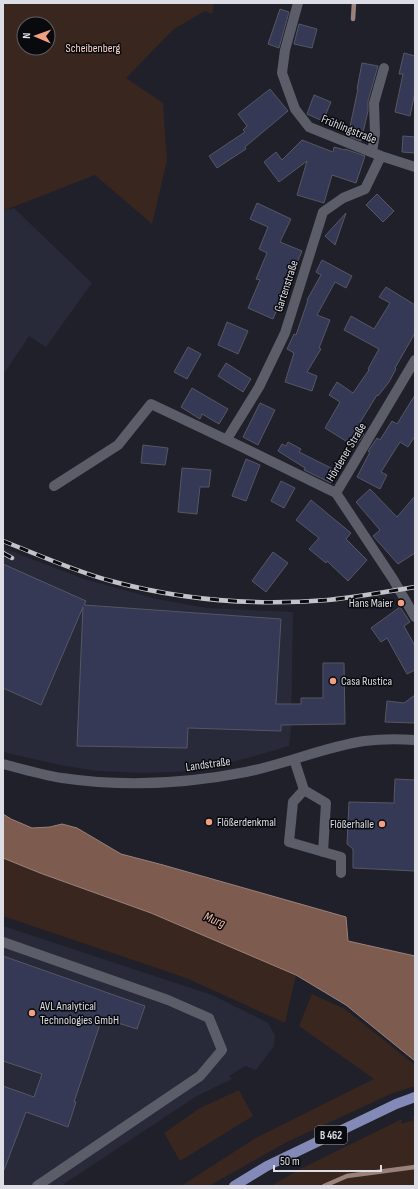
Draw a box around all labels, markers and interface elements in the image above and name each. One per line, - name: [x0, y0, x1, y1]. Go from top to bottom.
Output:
- north arrow: [16, 16, 56, 56]
- text: N: [20, 32, 33, 39]
- park label: Scheibenberg: [66, 41, 121, 56]
- street label: Frühlingstraße: [319, 112, 379, 147]
- street label: Gartenstraße: [271, 258, 302, 314]
- street label: Hördener Straße: [323, 420, 370, 484]
- place label: Hans Maier: [349, 596, 394, 611]
- marker: Hans Maier: [396, 598, 406, 608]
- place label: Casa Rustica: [341, 674, 392, 689]
- marker: Casa Rustica: [328, 676, 338, 686]
- street label: Landstraße: [185, 754, 232, 775]
- place label: Flößerdenkmal: [217, 815, 276, 830]
- marker: Flößerdenkmal: [204, 817, 214, 827]
- place label: Flößerhalle: [330, 817, 374, 832]
- marker: Flößerhalle: [377, 819, 387, 829]
- water label: Murg: [202, 908, 228, 932]
- place label: AVL Analytical Technologies GmbH: [39, 999, 119, 1028]
- marker: AVL Analytical Technologies GmbH: [27, 1008, 37, 1018]
- road number: B 462: [315, 1126, 347, 1144]
- scale bar: [274, 1147, 381, 1173]
- text: 50 m: [280, 1154, 300, 1169]

